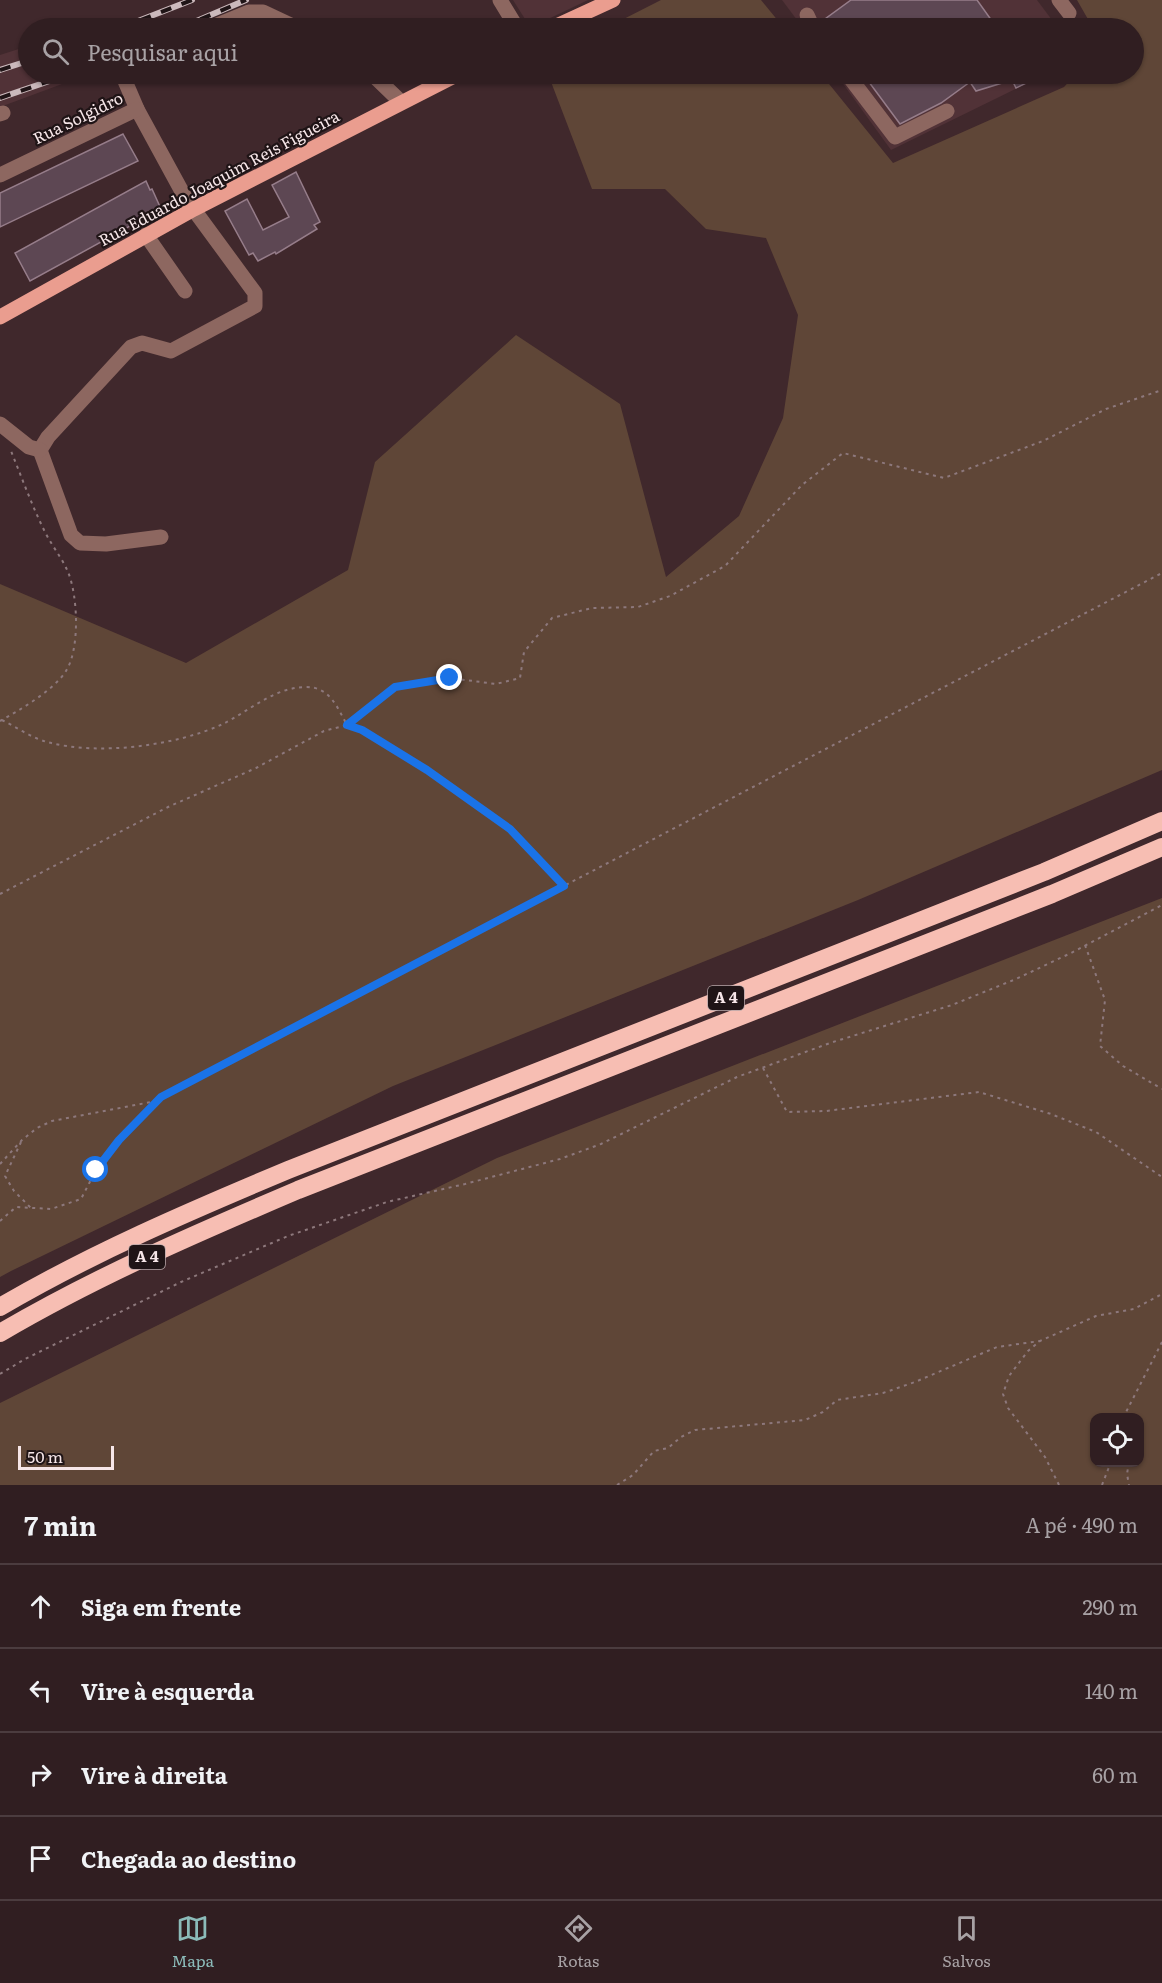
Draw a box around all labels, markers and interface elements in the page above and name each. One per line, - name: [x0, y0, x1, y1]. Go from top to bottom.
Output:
- search box: [18, 18, 1144, 84]
- icon: search: [39, 35, 72, 68]
- text: Pesquisar aqui: [87, 35, 238, 68]
- street label: Rua Solgidro: [28, 85, 127, 149]
- street label: Rua Eduardo Joaquim Reis Figueira: [94, 103, 344, 251]
- route end: [436, 664, 462, 690]
- road number: A 4: [708, 986, 744, 1010]
- route start: [82, 1156, 108, 1182]
- road number: A 4: [129, 1245, 165, 1269]
- map controls: [1090, 1413, 1144, 1467]
- button: locate: [1090, 1413, 1144, 1467]
- scale bar: [18, 1443, 114, 1470]
- text: 50 m: [27, 1444, 63, 1468]
- text: 7 min: [24, 1505, 97, 1544]
- text: A pé · 490 m: [1025, 1509, 1138, 1539]
- icon: ahead: [24, 1590, 57, 1623]
- text: Siga em frente: [81, 1590, 241, 1623]
- text: 290 m: [1082, 1591, 1138, 1621]
- icon: left: [24, 1674, 57, 1707]
- text: Vire à esquerda: [81, 1674, 254, 1707]
- text: 140 m: [1085, 1675, 1138, 1705]
- icon: right: [24, 1758, 57, 1791]
- text: Vire à direita: [81, 1758, 228, 1791]
- text: 60 m: [1092, 1759, 1138, 1789]
- icon: arrive: [24, 1842, 57, 1875]
- text: Chegada ao destino: [81, 1842, 296, 1875]
- tab: Mapa: [171, 1912, 214, 1972]
- tab: Rotas: [557, 1912, 599, 1972]
- tab: Salvos: [942, 1912, 991, 1972]

